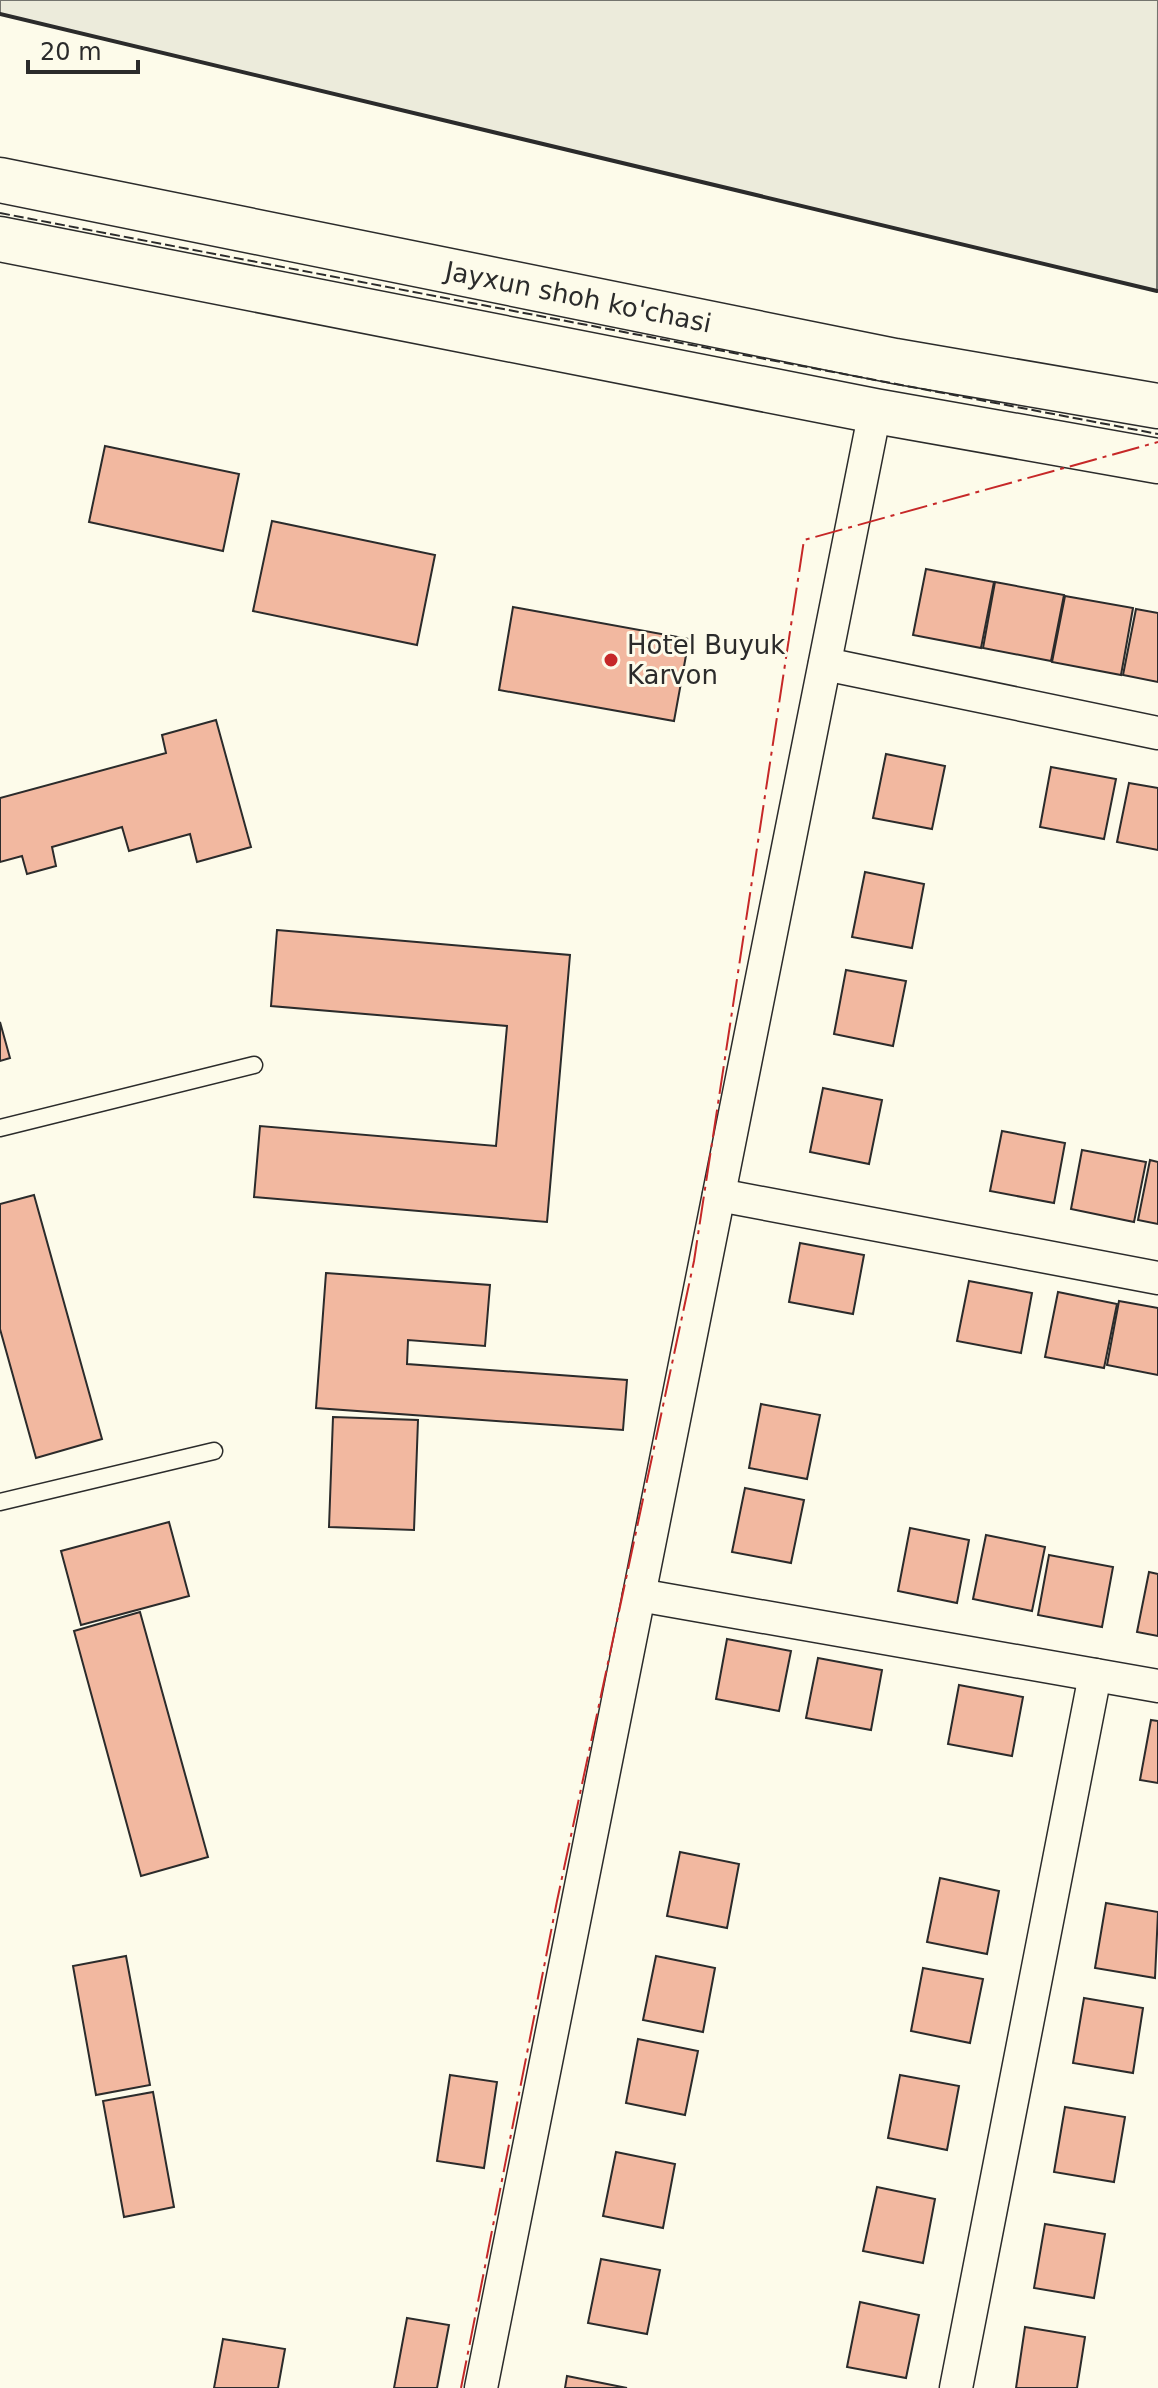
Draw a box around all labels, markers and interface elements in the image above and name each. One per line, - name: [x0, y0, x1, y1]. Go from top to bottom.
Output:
- scale bar: [28, 24, 138, 74]
- text: 20 m: [40, 38, 102, 66]
- street label: Jayxun shoh ko'chasi: [441, 255, 714, 339]
- place label: Hotel Buyuk Karvon: [627, 630, 785, 690]
- marker: Hotel Buyuk Karvon: [602, 651, 620, 669]

